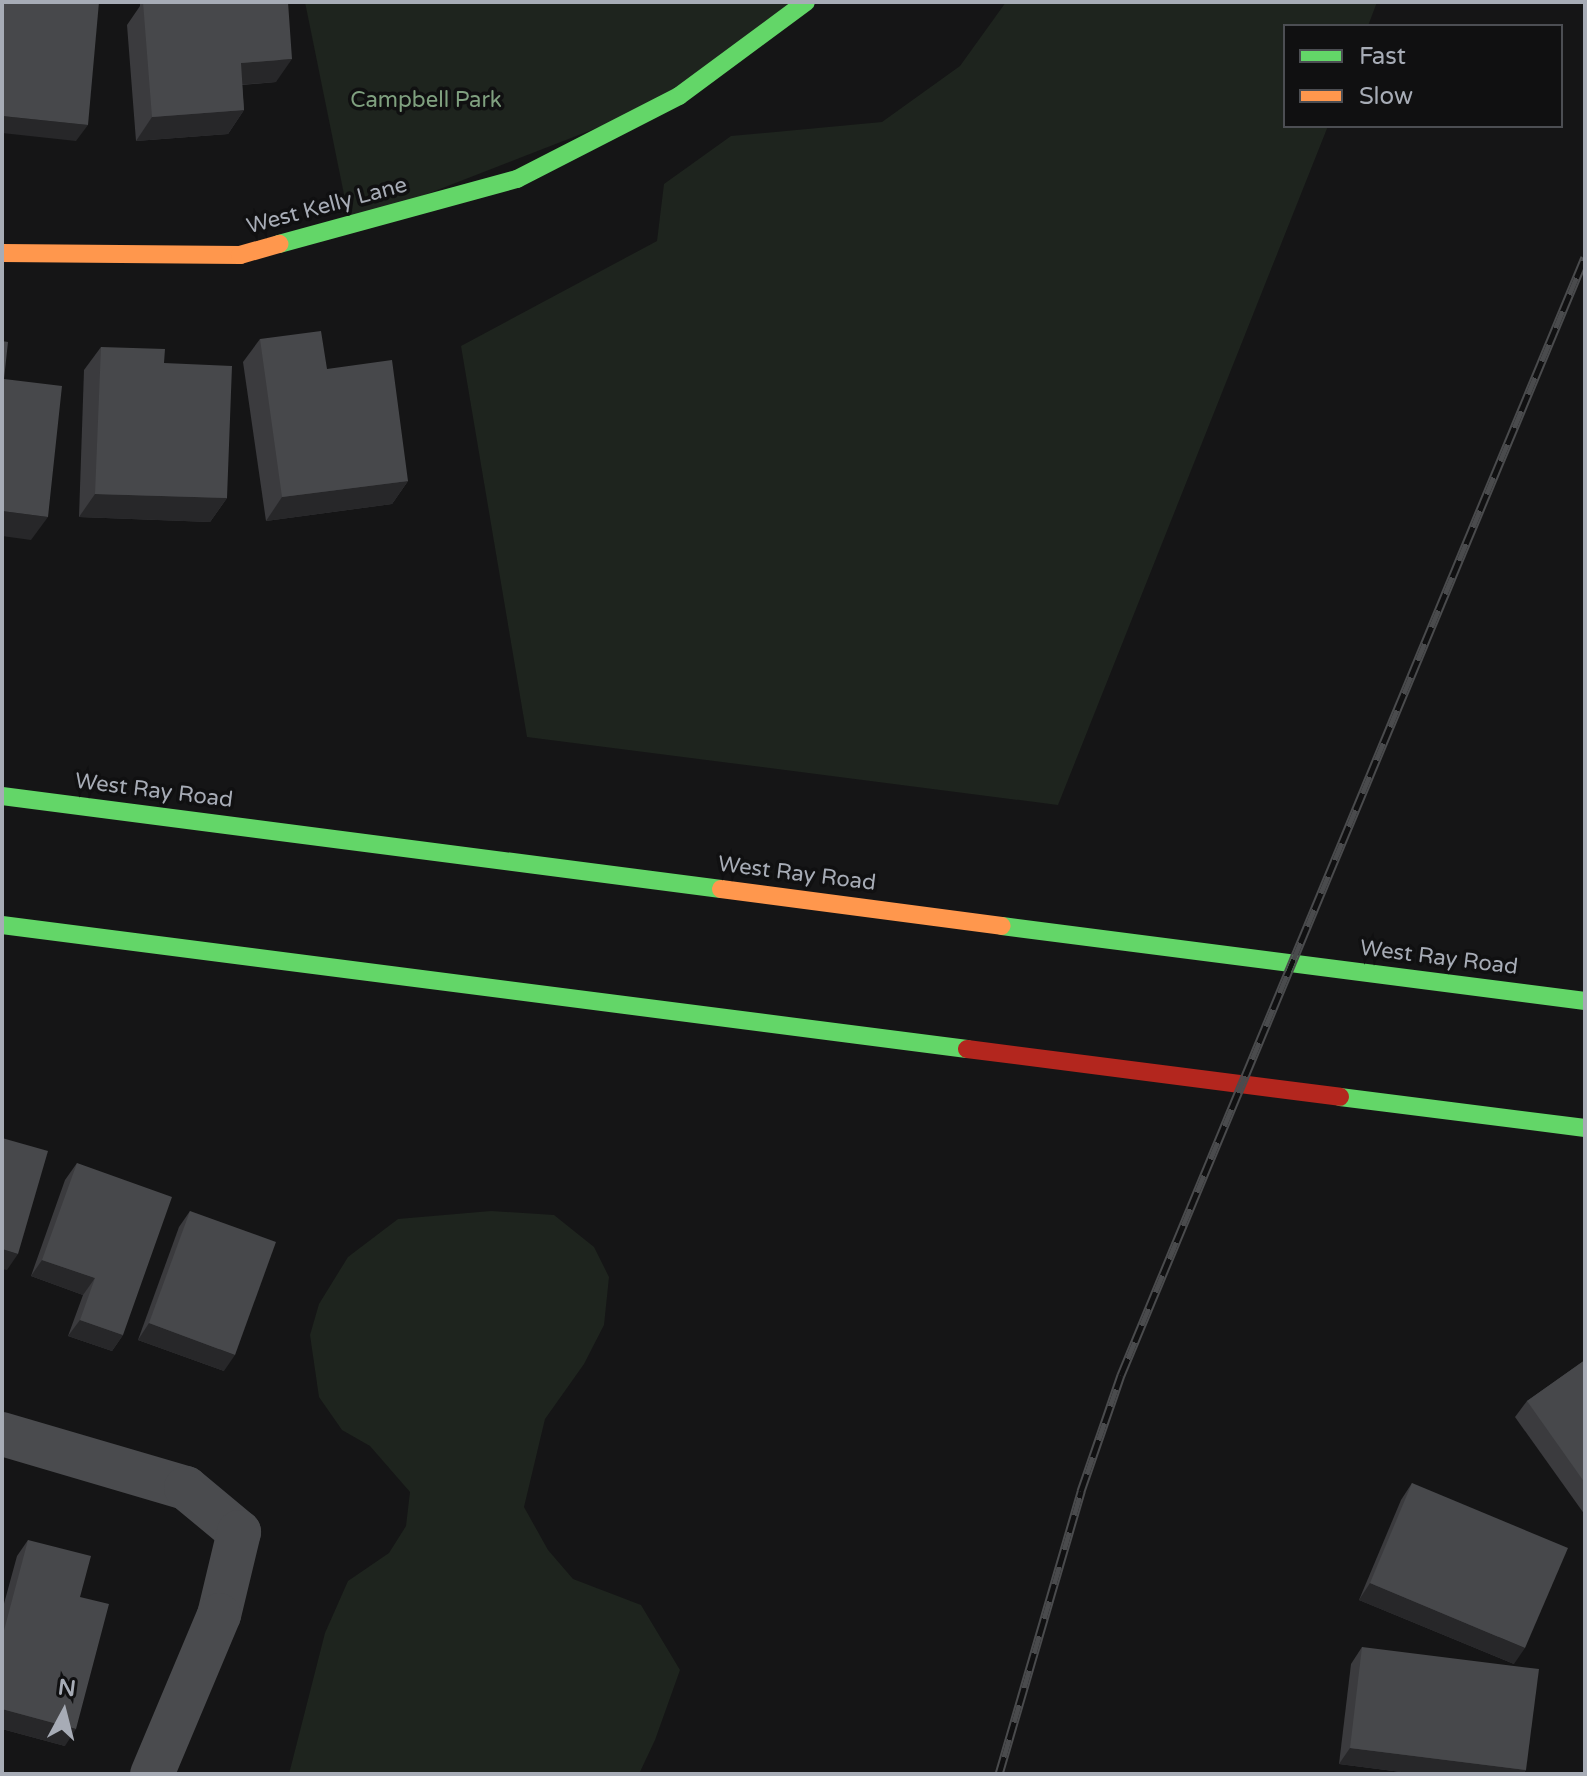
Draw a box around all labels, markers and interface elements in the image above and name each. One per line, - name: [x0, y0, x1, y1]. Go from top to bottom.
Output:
- legend: [1283, 24, 1563, 128]
- text: Fast: [1359, 42, 1406, 71]
- text: Slow: [1359, 82, 1413, 111]
- park label: Campbell Park: [350, 88, 502, 114]
- street label: West Kelly Lane: [244, 172, 410, 240]
- street label: West Ray Road: [74, 768, 234, 814]
- street label: West Ray Road: [717, 851, 877, 897]
- street label: West Ray Road: [1359, 935, 1519, 981]
- north arrow: [24, 1672, 104, 1752]
- text: N: [57, 1674, 77, 1702]

